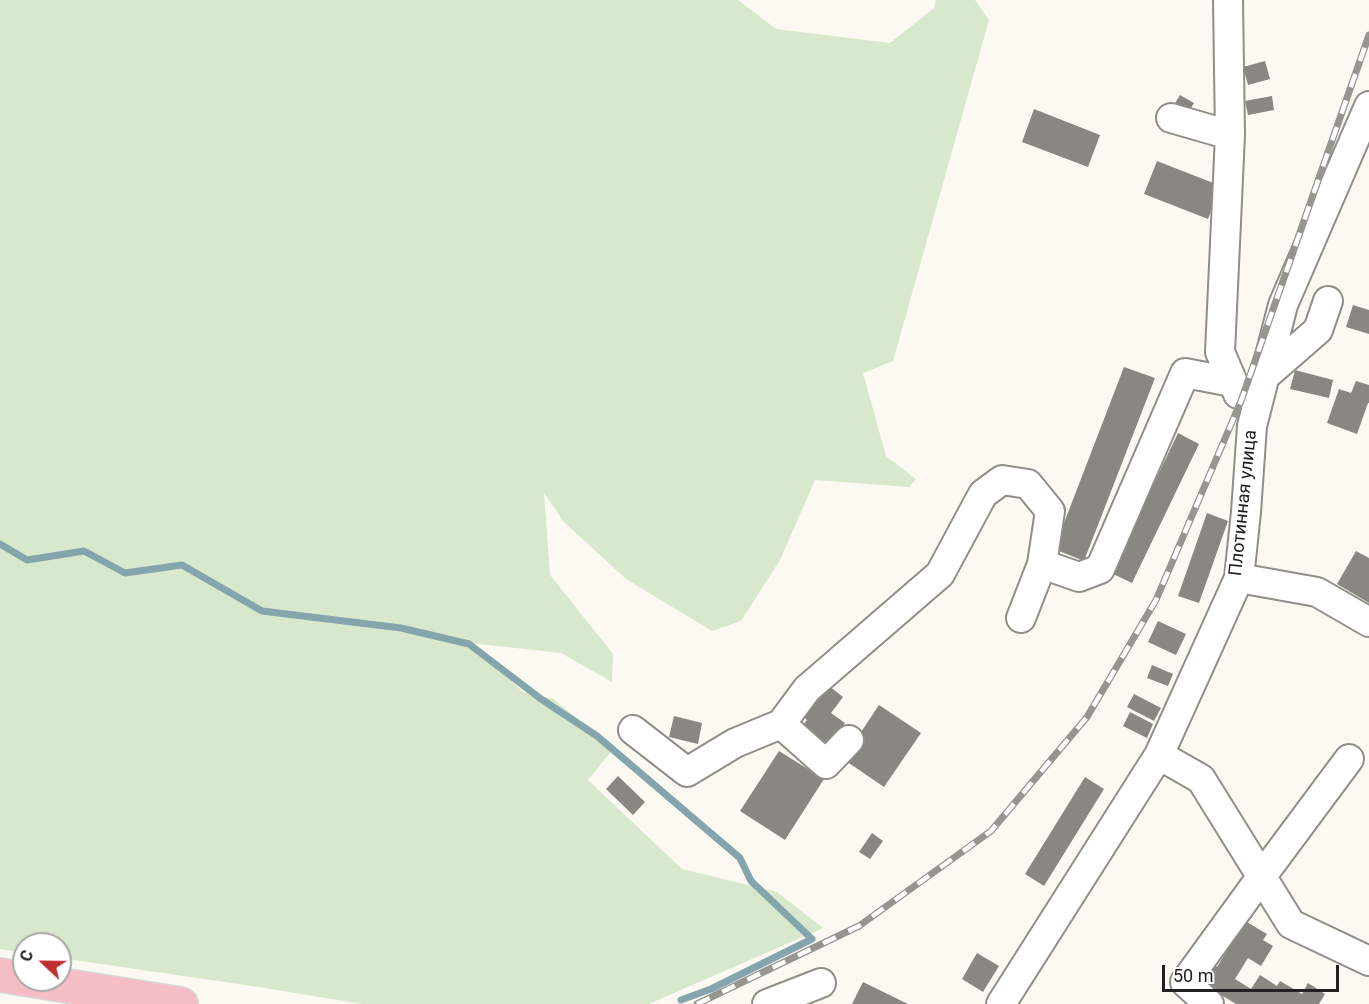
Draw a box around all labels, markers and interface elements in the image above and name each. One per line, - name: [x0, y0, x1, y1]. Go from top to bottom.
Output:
- street label: Плотинная улица: [1226, 429, 1262, 577]
- north arrow: [12, 932, 72, 992]
- text: С: [16, 947, 37, 964]
- scale bar: [1165, 953, 1342, 991]
- text: 50 m: [1173, 965, 1213, 986]

